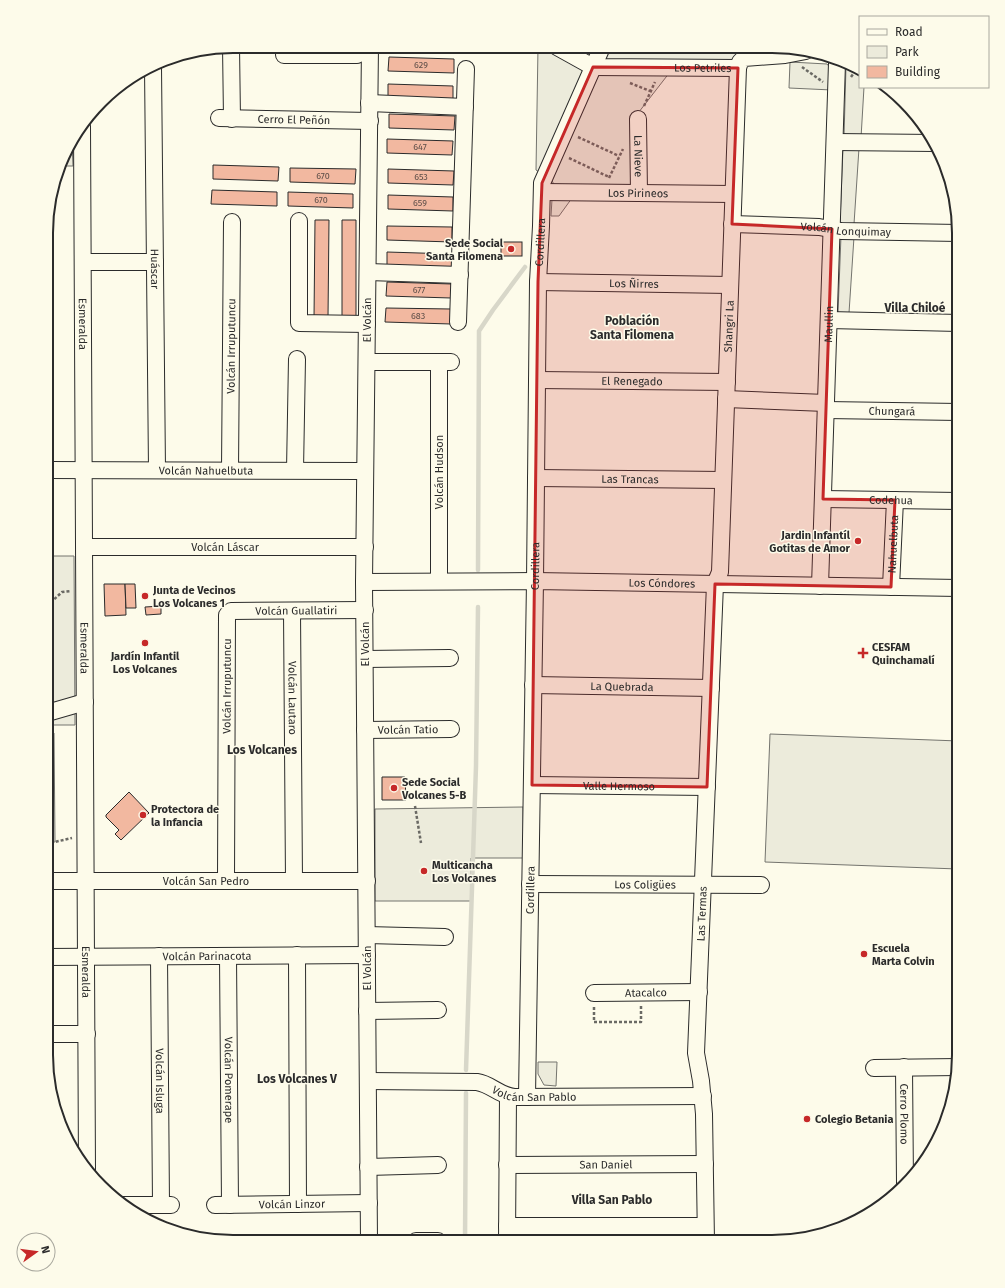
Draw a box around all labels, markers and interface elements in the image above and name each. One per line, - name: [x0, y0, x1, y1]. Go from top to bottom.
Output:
- legend: [859, 16, 989, 88]
- text: Road: [895, 25, 923, 39]
- text: Park: [895, 45, 919, 59]
- house number: 629: [414, 60, 428, 70]
- street label: Los Petriles: [674, 61, 732, 74]
- text: Building: [895, 65, 941, 79]
- street label: Cerro El Peñón: [257, 112, 331, 127]
- street label: La Nieve: [632, 135, 645, 177]
- house number: 647: [413, 142, 427, 152]
- house number: 670: [316, 171, 330, 181]
- house number: 653: [414, 172, 428, 182]
- street label: Los Pirineos: [608, 186, 668, 200]
- house number: 670: [314, 195, 328, 205]
- house number: 659: [413, 198, 427, 208]
- street label: Cordillera: [532, 218, 548, 267]
- street label: Volcán Lonquimay: [800, 220, 892, 238]
- place label: Sede Social Santa Filomena: [426, 237, 504, 263]
- marker: Sede Social Santa Filomena: [506, 244, 516, 254]
- street label: Huáscar: [148, 249, 162, 290]
- street label: Los Ñirres: [609, 277, 659, 290]
- house number: 677: [413, 285, 425, 295]
- street label: El Volcán: [360, 297, 374, 343]
- street label: Esmeralda: [76, 298, 90, 350]
- street label: Volcán Irruputuncu: [224, 298, 238, 394]
- street label: Shangri La: [721, 300, 736, 352]
- district label: Villa Chiloé: [884, 301, 946, 315]
- street label: Maullin: [821, 305, 836, 343]
- house number: 683: [411, 311, 425, 321]
- district label: Población Santa Filomena: [590, 314, 674, 342]
- street label: El Renegado: [601, 374, 663, 388]
- street label: Chungará: [869, 404, 915, 418]
- street label: Volcán Hudson: [433, 435, 446, 509]
- street label: Volcán Nahuelbuta: [159, 464, 253, 477]
- street label: Las Trancas: [601, 472, 659, 486]
- street label: Codehua: [869, 493, 913, 507]
- street label: Nahuelbuta: [885, 515, 901, 574]
- place label: Jardin Infantíl Gotitas de Amor: [769, 529, 851, 555]
- marker: Jardin Infantíl Gotitas de Amor: [853, 536, 863, 546]
- street label: Volcán Láscar: [191, 541, 260, 554]
- street label: Cordillera: [528, 542, 542, 590]
- street label: Los Cóndores: [629, 576, 695, 590]
- place label: Junta de Vecinos Los Volcanes 1: [152, 584, 236, 610]
- marker: Junta de Vecinos Los Volcanes 1: [140, 591, 150, 601]
- street label: Volcán Guallatiri: [255, 604, 337, 617]
- street label: Esmeralda: [78, 622, 91, 674]
- street label: El Volcán: [359, 622, 372, 666]
- marker: Jardín Infantil Los Volcanes: [140, 638, 150, 648]
- street label: Volcán Irruputuncu: [220, 638, 233, 734]
- place label: CESFAM Quinchamalí: [872, 641, 935, 667]
- marker: CESFAM Quinchamalí: [857, 647, 869, 659]
- place label: Jardín Infantil Los Volcanes: [110, 650, 180, 676]
- street label: Volcán Lautaro: [286, 661, 299, 735]
- street label: La Quebrada: [590, 679, 654, 694]
- street label: Volcán Tatio: [378, 723, 438, 736]
- district label: Los Volcanes: [227, 743, 297, 757]
- place label: Sede Social Volcanes 5-B: [401, 776, 467, 802]
- street label: Valle Hermoso: [583, 779, 655, 793]
- marker: Sede Social Volcanes 5-B: [389, 783, 399, 793]
- place label: Protectora de la Infancia: [151, 803, 219, 829]
- marker: Protectora de la Infancia: [138, 810, 148, 820]
- place label: Multicancha Los Volcanes: [432, 859, 497, 885]
- marker: Multicancha Los Volcanes: [419, 866, 429, 876]
- street label: Cordillera: [523, 866, 537, 914]
- street label: Volcán San Pedro: [163, 875, 249, 888]
- street label: Los Coligües: [614, 878, 676, 891]
- street label: Las Termas: [694, 886, 709, 942]
- place label: Escuela Marta Colvin: [872, 942, 935, 968]
- street label: Esmeralda: [79, 946, 93, 998]
- street label: El Volcán: [361, 946, 374, 990]
- street label: Volcán Parinacota: [162, 949, 252, 963]
- marker: Escuela Marta Colvin: [859, 949, 869, 959]
- street label: Atacalco: [625, 986, 667, 999]
- street label: Volcán Pomerape: [222, 1037, 236, 1123]
- street label: Volcán Isluga: [153, 1048, 167, 1114]
- district label: Los Volcanes V: [257, 1072, 338, 1086]
- street label: Volcán San Pablo: [490, 1083, 577, 1104]
- street label: Cerro Plomo: [898, 1083, 911, 1145]
- place label: Colegio Betania: [815, 1113, 894, 1126]
- marker: Colegio Betania: [802, 1114, 812, 1124]
- street label: San Daniel: [579, 1158, 633, 1171]
- district label: Villa San Pablo: [571, 1193, 652, 1207]
- street label: Volcán Linzor: [259, 1197, 326, 1211]
- north arrow: [16, 1232, 56, 1272]
- text: N: [38, 1245, 52, 1255]

